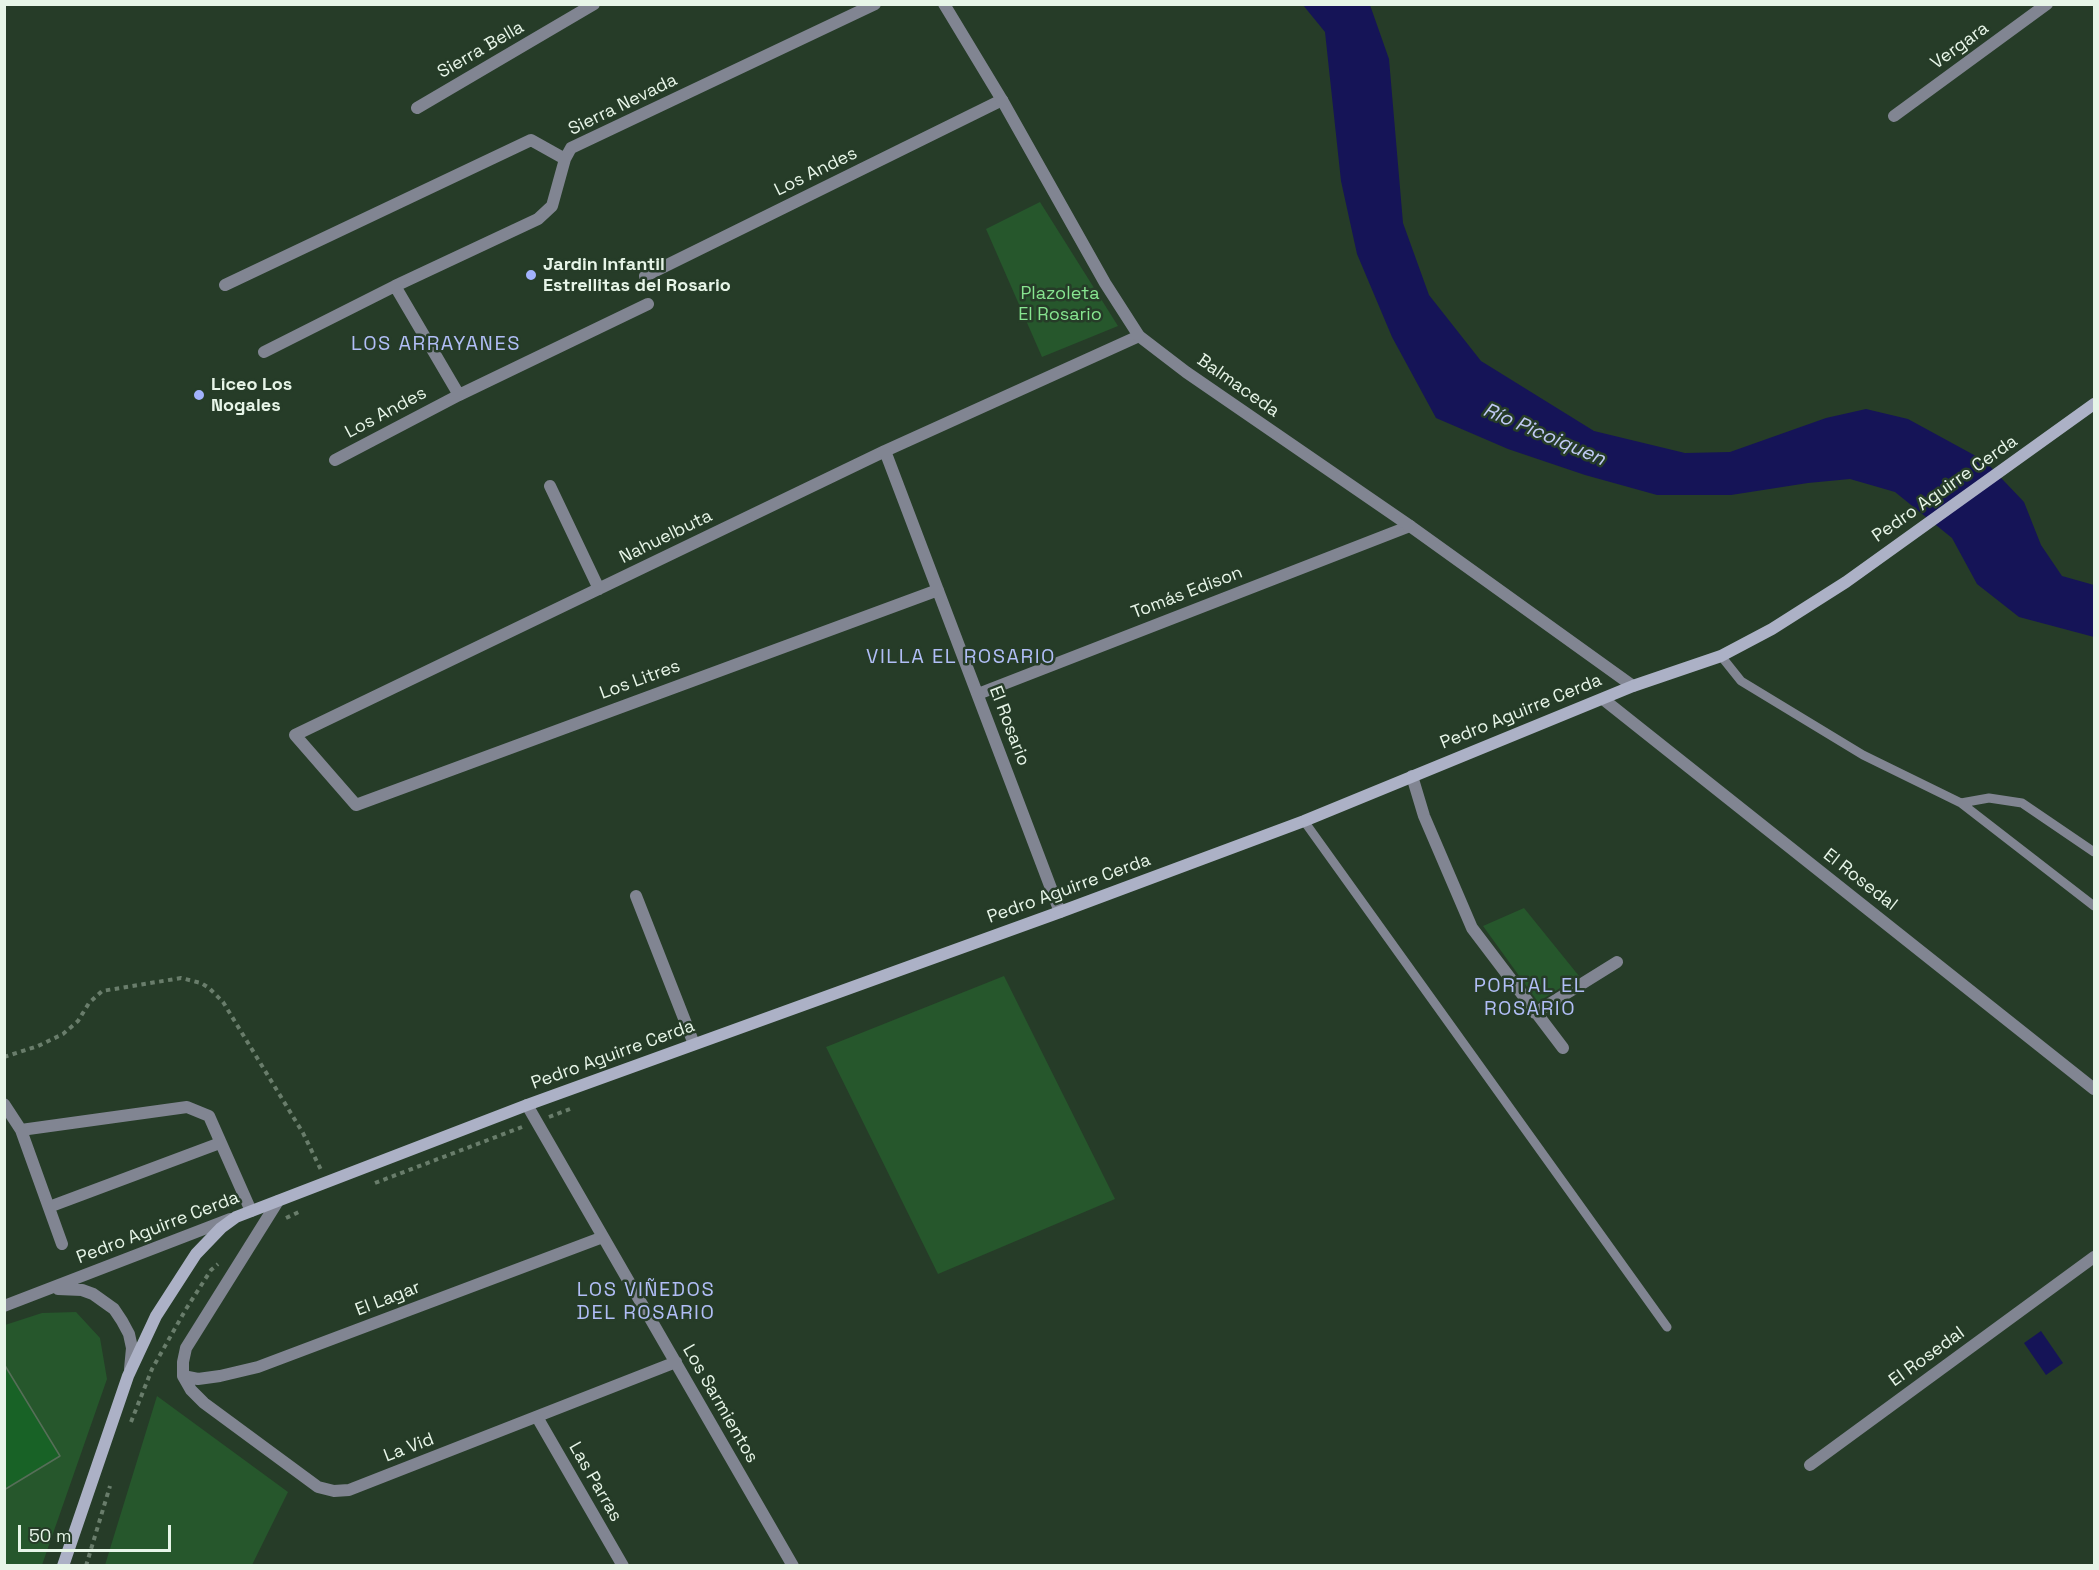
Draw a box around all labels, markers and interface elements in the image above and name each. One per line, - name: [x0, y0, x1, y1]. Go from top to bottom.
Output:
- street label: Sierra Bella: [434, 17, 528, 83]
- street label: Vergara: [1927, 18, 1993, 74]
- street label: Sierra Nevada: [565, 69, 681, 141]
- street label: Los Andes: [771, 143, 861, 201]
- place label: Jardin Infantil Estrellitas del Rosario: [543, 254, 731, 296]
- marker: Jardin Infantil Estrellitas del Rosario: [524, 268, 538, 282]
- park label: Plazoleta El Rosario: [1018, 283, 1102, 326]
- district label: LOS ARRAYANES: [351, 333, 521, 357]
- street label: Balmaceda: [1193, 350, 1283, 422]
- place label: Liceo Los Nogales: [211, 374, 292, 416]
- street label: Los Andes: [342, 383, 430, 443]
- marker: Liceo Los Nogales: [192, 388, 206, 402]
- water label: Río Picoiquen: [1479, 398, 1609, 472]
- street label: Pedro Aguirre Cerda: [1868, 431, 2022, 547]
- street label: Nahuelbuta: [616, 505, 716, 569]
- street label: Tomás Edison: [1128, 562, 1246, 624]
- district label: VILLA EL ROSARIO: [866, 646, 1056, 670]
- street label: Los Litres: [597, 655, 683, 705]
- street label: Pedro Aguirre Cerda: [1437, 670, 1605, 754]
- street label: El Rosario: [984, 683, 1034, 769]
- street label: El Rosedal: [1819, 844, 1901, 916]
- street label: Pedro Aguirre Cerda: [984, 849, 1154, 929]
- district label: PORTAL EL ROSARIO: [1474, 975, 1586, 1022]
- street label: Pedro Aguirre Cerda: [528, 1015, 698, 1095]
- street label: Pedro Aguirre Cerda: [74, 1187, 242, 1269]
- street label: El Lagar: [352, 1277, 424, 1321]
- district label: LOS VIÑEDOS DEL ROSARIO: [577, 1279, 715, 1326]
- street label: El Rosedal: [1885, 1322, 1969, 1392]
- street label: Los Sarmientos: [677, 1341, 763, 1467]
- street label: La Vid: [381, 1429, 437, 1467]
- street label: Las Parras: [564, 1438, 626, 1526]
- scale bar: [21, 1513, 174, 1551]
- text: 50 m: [29, 1524, 71, 1547]

